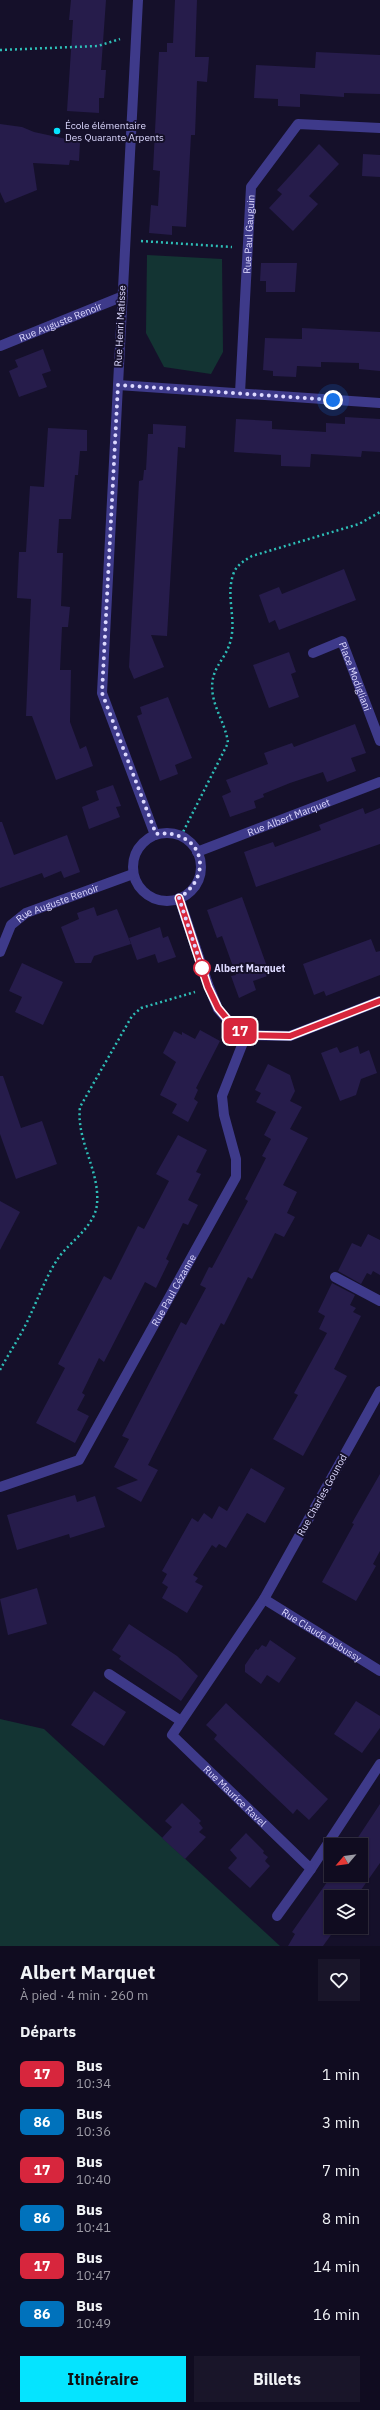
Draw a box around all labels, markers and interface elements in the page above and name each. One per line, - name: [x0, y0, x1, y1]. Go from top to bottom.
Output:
- place label: École élémentaire Des Quarante Arpents: [65, 119, 164, 144]
- marker: École élémentaire Des Quarante Arpents: [52, 126, 62, 136]
- street label: Rue Paul Gauguin: [240, 194, 257, 274]
- street label: Rue Henri Matisse: [111, 285, 129, 367]
- street label: Rue Auguste Renoir: [17, 299, 104, 344]
- your location: [323, 390, 343, 410]
- street label: Place Modigliani: [336, 640, 374, 713]
- street label: Rue Albert Marquet: [245, 795, 332, 839]
- street label: Rue Auguste Renoir: [13, 880, 101, 925]
- marker: Albert Marquet: [193, 959, 211, 977]
- place label: Albert Marquet: [214, 962, 285, 975]
- line badge: 17: [222, 1018, 258, 1044]
- text: 17: [232, 1022, 248, 1040]
- street label: Rue Paul Cézanne: [148, 1251, 199, 1328]
- street label: Rue Charles Gounod: [294, 1452, 350, 1538]
- street label: Rue Claude Debussy: [279, 1605, 364, 1665]
- street label: Rue Maurice Ravel: [201, 1762, 270, 1829]
- north arrow: [324, 1838, 368, 1882]
- map controls: [324, 1838, 368, 1934]
- button: layers: [324, 1890, 368, 1934]
- button: heart: [318, 1959, 360, 2001]
- text: Albert Marquet: [20, 1960, 155, 1984]
- text: À pied · 4 min · 260 m: [20, 1987, 148, 2004]
- text: Départs: [20, 2022, 76, 2041]
- text: Bus: [76, 2056, 103, 2075]
- text: 17: [34, 2065, 50, 2083]
- text: 1 min: [322, 2065, 360, 2084]
- text: 10:34: [76, 2075, 111, 2092]
- text: Bus: [76, 2104, 103, 2123]
- text: 86: [34, 2113, 50, 2131]
- text: 3 min: [322, 2113, 360, 2132]
- text: 10:36: [76, 2123, 111, 2140]
- text: Bus: [76, 2152, 103, 2171]
- text: 17: [34, 2161, 50, 2179]
- text: 7 min: [322, 2161, 360, 2180]
- text: 10:40: [76, 2171, 111, 2188]
- text: Bus: [76, 2200, 103, 2219]
- text: 86: [34, 2209, 50, 2227]
- text: 8 min: [322, 2209, 360, 2228]
- text: 10:41: [76, 2219, 111, 2236]
- text: Bus: [76, 2248, 103, 2267]
- text: 17: [34, 2257, 50, 2275]
- text: 14 min: [313, 2257, 360, 2276]
- text: 10:47: [76, 2267, 111, 2284]
- text: Bus: [76, 2296, 103, 2315]
- text: 86: [34, 2305, 50, 2323]
- text: 16 min: [313, 2305, 360, 2324]
- text: 10:49: [76, 2315, 111, 2332]
- button: Itinéraire: [20, 2356, 186, 2402]
- button: Billets: [194, 2356, 360, 2402]

